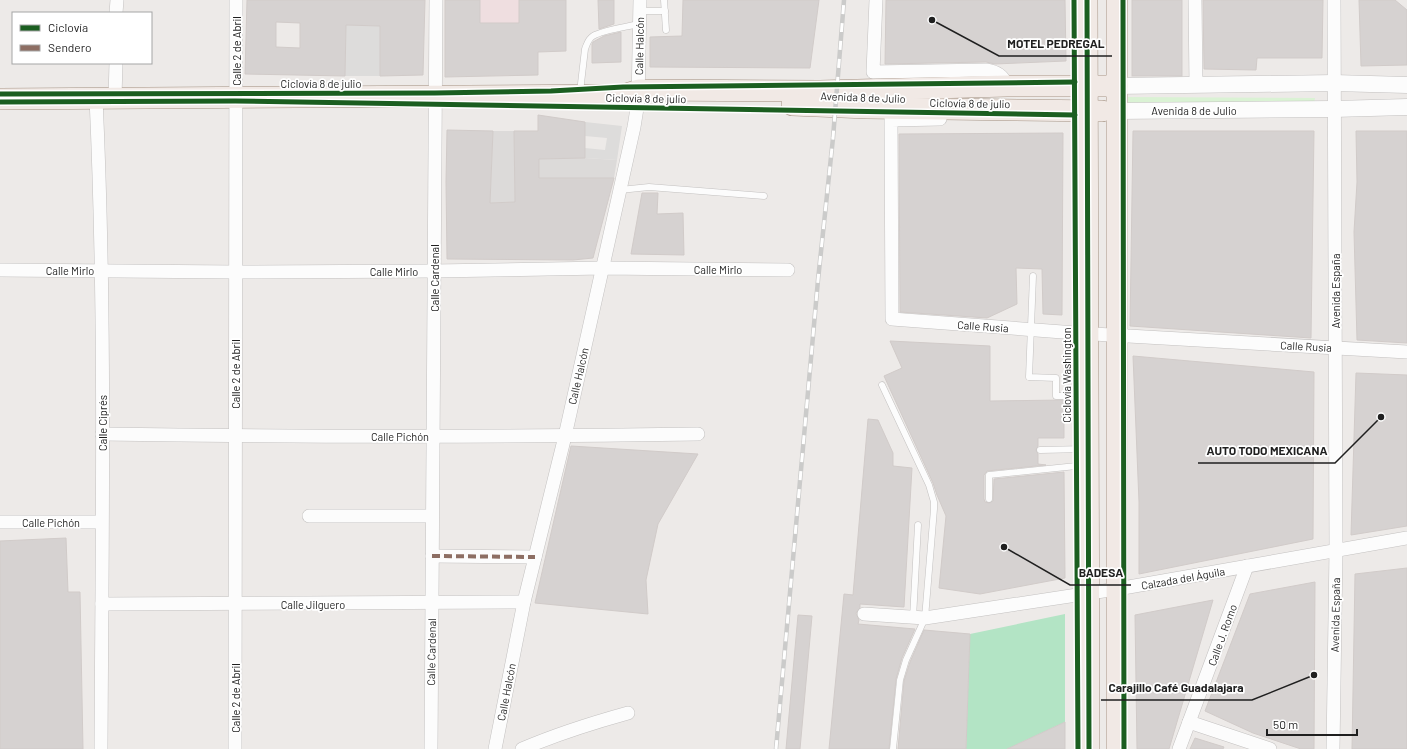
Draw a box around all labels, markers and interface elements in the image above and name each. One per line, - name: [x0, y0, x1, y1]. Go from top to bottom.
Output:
- legend: [12, 12, 152, 64]
- street label: Calle 2 de Abril: [230, 16, 243, 86]
- street label: Calle Halcón: [632, 17, 646, 75]
- text: Ciclovía: [48, 20, 88, 34]
- callout: MOTEL PEDREGAL: [999, 32, 1112, 56]
- text: MOTEL PEDREGAL: [1007, 36, 1105, 50]
- text: Sendero: [48, 40, 92, 54]
- street label: Ciclovía 8 de julio: [281, 77, 361, 90]
- street label: Avenida 8 de Julio: [820, 89, 906, 105]
- street label: Ciclovía 8 de julio: [605, 91, 687, 105]
- street label: Ciclovía 8 de julio: [929, 96, 1011, 110]
- street label: Avenida 8 de Julio: [1151, 104, 1237, 117]
- street label: Calle Cardenal: [428, 244, 441, 312]
- street label: Avenida España: [1329, 253, 1342, 329]
- street label: Calle Mirlo: [694, 263, 742, 276]
- street label: Calle Mirlo: [46, 264, 94, 277]
- street label: Calle Mirlo: [370, 265, 418, 278]
- street label: Calle Rusia: [957, 318, 1009, 334]
- street label: Ciclovía Washington: [1060, 327, 1073, 423]
- street label: Calle Rusia: [1280, 338, 1332, 354]
- street label: Calle 2 de Abril: [229, 339, 242, 409]
- street label: Calle Halcón: [565, 346, 591, 406]
- street label: Calle Ciprés: [96, 395, 109, 451]
- street label: Calle Pichón: [371, 430, 429, 443]
- callout: AUTO TODO MEXICANA: [1198, 439, 1335, 463]
- text: AUTO TODO MEXICANA: [1207, 443, 1327, 457]
- street label: Calle Pichón: [22, 516, 80, 529]
- callout: BADESA: [1070, 561, 1131, 585]
- street label: Calzada del Águila: [1140, 564, 1226, 592]
- text: BADESA: [1079, 565, 1123, 579]
- street label: Avenida España: [1328, 577, 1342, 653]
- street label: Calle Jilguero: [281, 598, 345, 611]
- street label: Calle J. Romo: [1205, 602, 1239, 668]
- street label: Calle Cardenal: [424, 618, 438, 686]
- street label: Calle Halcón: [494, 662, 518, 722]
- street label: Calle 2 de Abril: [229, 663, 242, 733]
- callout: Carajillo Café Guadalajara: [1101, 676, 1252, 700]
- text: Carajillo Café Guadalajara: [1108, 680, 1244, 694]
- scale bar: [1267, 711, 1357, 737]
- text: 50 m: [1273, 717, 1298, 731]

